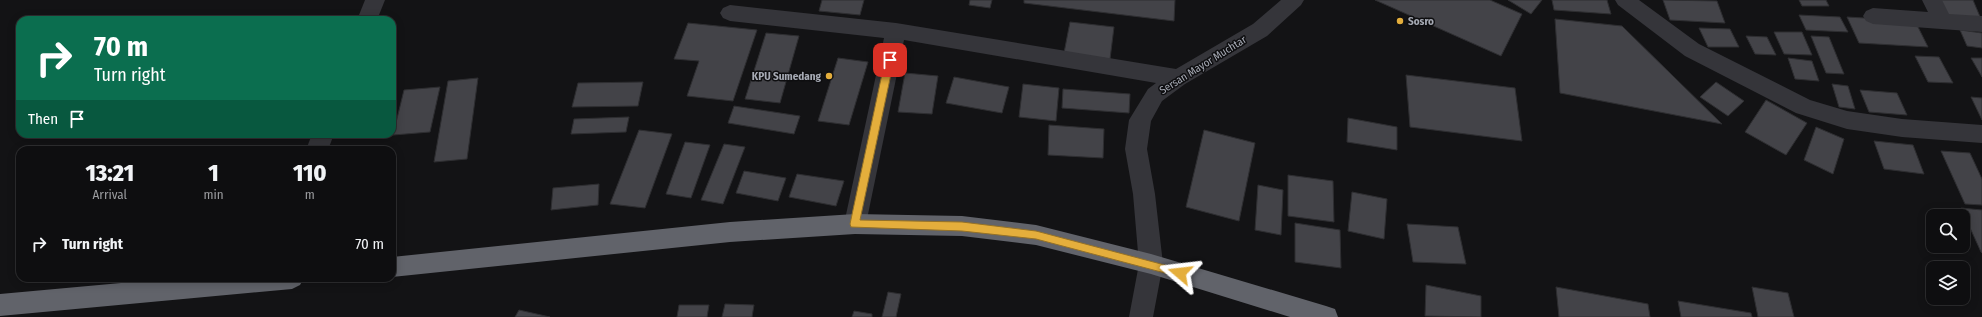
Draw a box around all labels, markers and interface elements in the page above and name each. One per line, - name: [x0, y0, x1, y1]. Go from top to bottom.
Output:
- place label: Sosro: [1408, 15, 1434, 28]
- marker: Sosro: [1395, 16, 1405, 26]
- text: 70 m: [94, 30, 148, 63]
- icon: right: [28, 32, 80, 84]
- street label: Sersan Mayor Muchtar: [1157, 33, 1249, 97]
- pin: [873, 43, 907, 77]
- icon: arrive: [879, 49, 901, 71]
- text: Turn right: [94, 64, 166, 86]
- place label: KPU Sumedang: [752, 70, 822, 83]
- marker: KPU Sumedang: [824, 71, 834, 81]
- icon: arrive: [66, 108, 88, 130]
- text: Then: [28, 110, 58, 128]
- text: 13:21: [85, 159, 134, 187]
- text: 1: [208, 159, 219, 187]
- text: 110: [293, 159, 327, 187]
- text: Arrival: [93, 187, 127, 202]
- text: min: [204, 187, 224, 202]
- text: m: [305, 187, 315, 202]
- map controls: [1926, 209, 1970, 305]
- button: search: [1926, 209, 1970, 253]
- icon: right: [28, 233, 50, 255]
- text: Turn right: [62, 235, 123, 253]
- text: 70 m: [355, 235, 384, 253]
- position arrow: [1159, 252, 1201, 294]
- button: layers: [1926, 261, 1970, 305]

